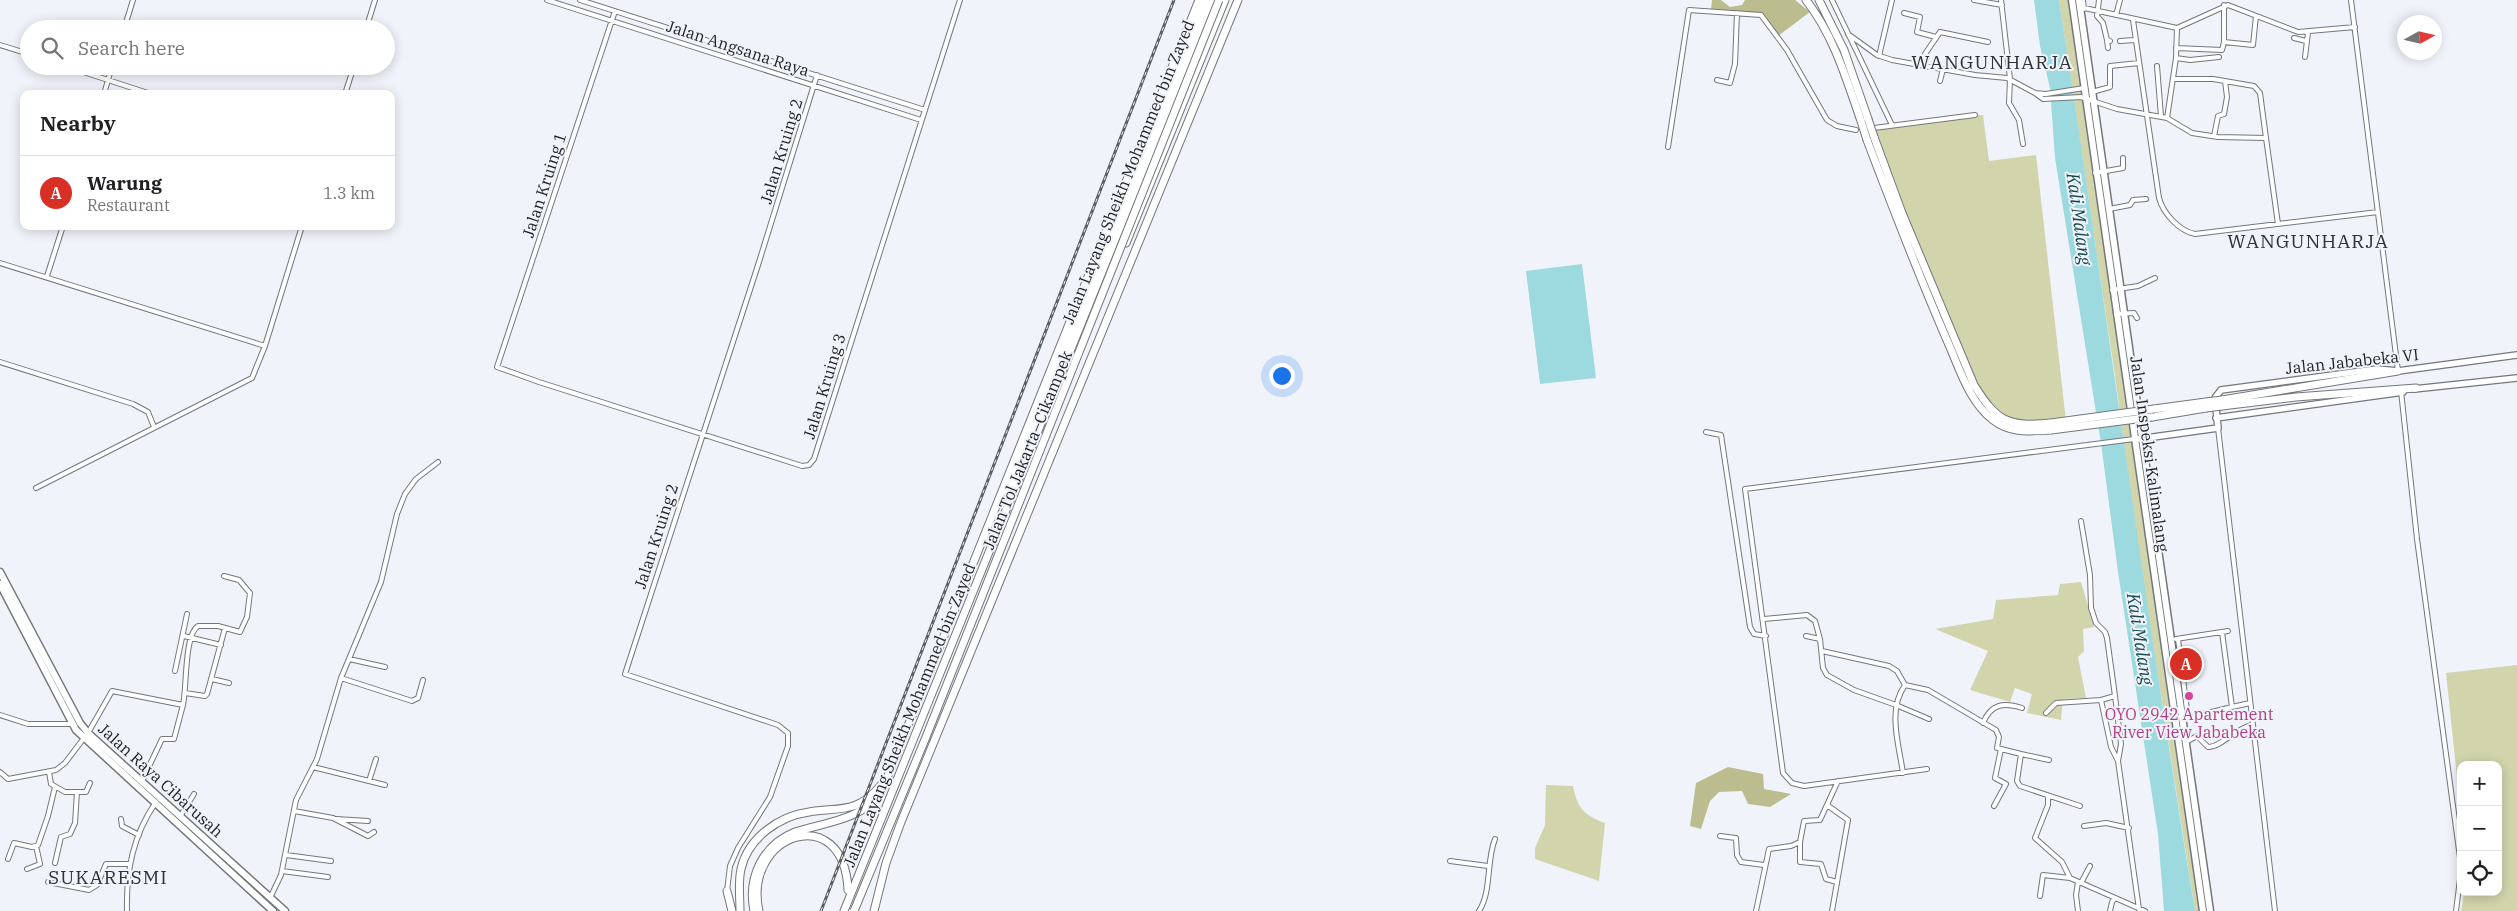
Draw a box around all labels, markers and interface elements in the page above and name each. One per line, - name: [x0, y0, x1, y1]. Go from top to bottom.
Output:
- street label: Jalan Angsana Raya: [664, 15, 812, 81]
- north arrow: [2397, 15, 2442, 60]
- street label: Jalan Layang Sheikh Mohammed bin Zayed: [1058, 17, 1198, 327]
- search box: [20, 20, 395, 75]
- icon: search: [38, 34, 66, 62]
- text: Search here: [78, 36, 185, 60]
- district label: WANGUNHARJA: [1911, 50, 2073, 74]
- street label: Jalan Kruing 2: [755, 96, 807, 206]
- text: Nearby: [40, 109, 116, 137]
- street label: Jalan Kruing 1: [518, 130, 570, 240]
- water label: Kali Malang: [2061, 170, 2097, 267]
- text: Warung: [87, 171, 162, 195]
- text: A: [50, 183, 62, 203]
- text: 1.3 km: [323, 183, 375, 203]
- text: Restaurant: [87, 195, 170, 215]
- district label: WANGUNHARJA: [2227, 229, 2389, 253]
- street label: Jalan Kruing 3: [798, 331, 850, 441]
- street label: Jalan Jababeka VI: [2284, 344, 2420, 378]
- street label: Jalan Tol Jakarta–Cikampek: [978, 347, 1076, 552]
- street label: Jalan Inspeksi Kalimalang: [2126, 355, 2174, 553]
- your location: [1269, 363, 1295, 389]
- street label: Jalan Kruing 2: [630, 481, 682, 591]
- street label: Jalan Layang Sheikh Mohammed bin Zayed: [839, 560, 979, 870]
- water label: Kali Malang: [2122, 590, 2159, 687]
- pin: A: [2170, 645, 2202, 683]
- marker: OYO 2942 Apartement River View Jababeka: [2183, 690, 2195, 702]
- place label: OYO 2942 Apartement River View Jababeka: [2105, 704, 2274, 742]
- street label: Jalan Raya Cibarusah: [94, 719, 228, 841]
- map controls: [2457, 761, 2502, 896]
- button: +: [2457, 761, 2502, 806]
- button: −: [2457, 806, 2502, 851]
- button: locate: [2457, 851, 2502, 896]
- district label: SUKARESMI: [48, 865, 168, 889]

